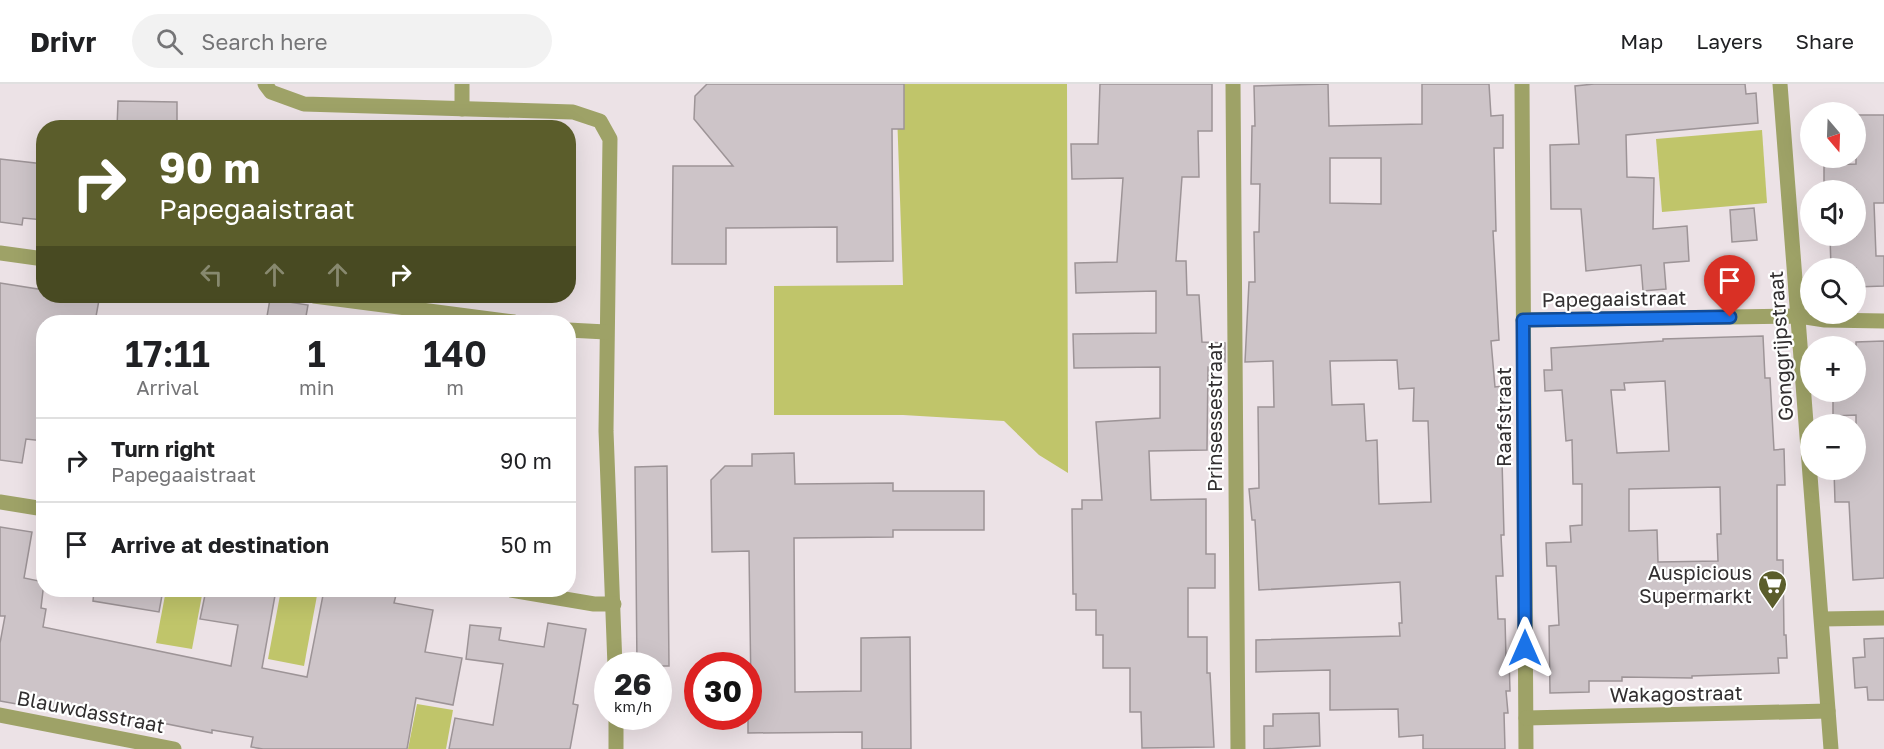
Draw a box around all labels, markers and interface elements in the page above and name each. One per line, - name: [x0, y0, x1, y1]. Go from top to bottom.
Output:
- search box: [132, 14, 552, 68]
- text: Drivr: [30, 25, 96, 58]
- icon: search: [153, 25, 186, 58]
- text: Search here: [201, 28, 327, 55]
- text: Map: [1620, 28, 1663, 54]
- text: Layers: [1696, 28, 1763, 54]
- text: Share: [1796, 28, 1854, 54]
- north arrow: [1800, 102, 1866, 168]
- map controls: [1800, 102, 1866, 480]
- text: 90 m: [159, 142, 260, 192]
- icon: right: [60, 144, 138, 222]
- button: sound: [1800, 180, 1866, 246]
- text: Papegaaistraat: [159, 193, 355, 225]
- pin: [1704, 255, 1755, 317]
- icon: left: [195, 258, 228, 291]
- icon: ahead: [258, 258, 291, 291]
- icon: ahead: [321, 258, 354, 291]
- icon: right: [384, 258, 417, 291]
- button: search: [1800, 258, 1866, 324]
- icon: arrive: [1713, 264, 1746, 297]
- street label: Gonggrijpstraat: [1763, 270, 1797, 422]
- street label: Papegaaistraat: [1541, 285, 1687, 311]
- text: 17:11: [125, 332, 210, 375]
- text: 1: [308, 332, 326, 375]
- text: 140: [423, 332, 487, 375]
- button: +: [1800, 336, 1866, 402]
- street label: Prinsessestraat: [1202, 342, 1226, 492]
- street label: Raafstraat: [1491, 367, 1515, 467]
- text: Arrival: [136, 375, 199, 399]
- text: min: [299, 375, 334, 399]
- text: m: [446, 375, 464, 399]
- button: −: [1800, 414, 1866, 480]
- text: Turn right: [111, 435, 215, 462]
- icon: right: [60, 444, 93, 477]
- text: 90 m: [500, 447, 552, 474]
- text: Papegaaistraat: [111, 462, 256, 486]
- icon: arrive: [60, 528, 93, 561]
- text: Arrive at destination: [111, 531, 329, 558]
- text: 50 m: [501, 531, 552, 558]
- place label: Auspicious Supermarkt: [1639, 560, 1752, 607]
- supermarket icon: Auspicious Supermarkt: [1757, 568, 1789, 610]
- position arrow: [1493, 616, 1557, 680]
- speed limit sign: 30: [684, 652, 762, 730]
- text: 26: [614, 666, 652, 702]
- street label: Wakagostraat: [1609, 680, 1743, 706]
- street label: Blauwdasstraat: [15, 685, 167, 737]
- text: km/h: [614, 697, 652, 715]

